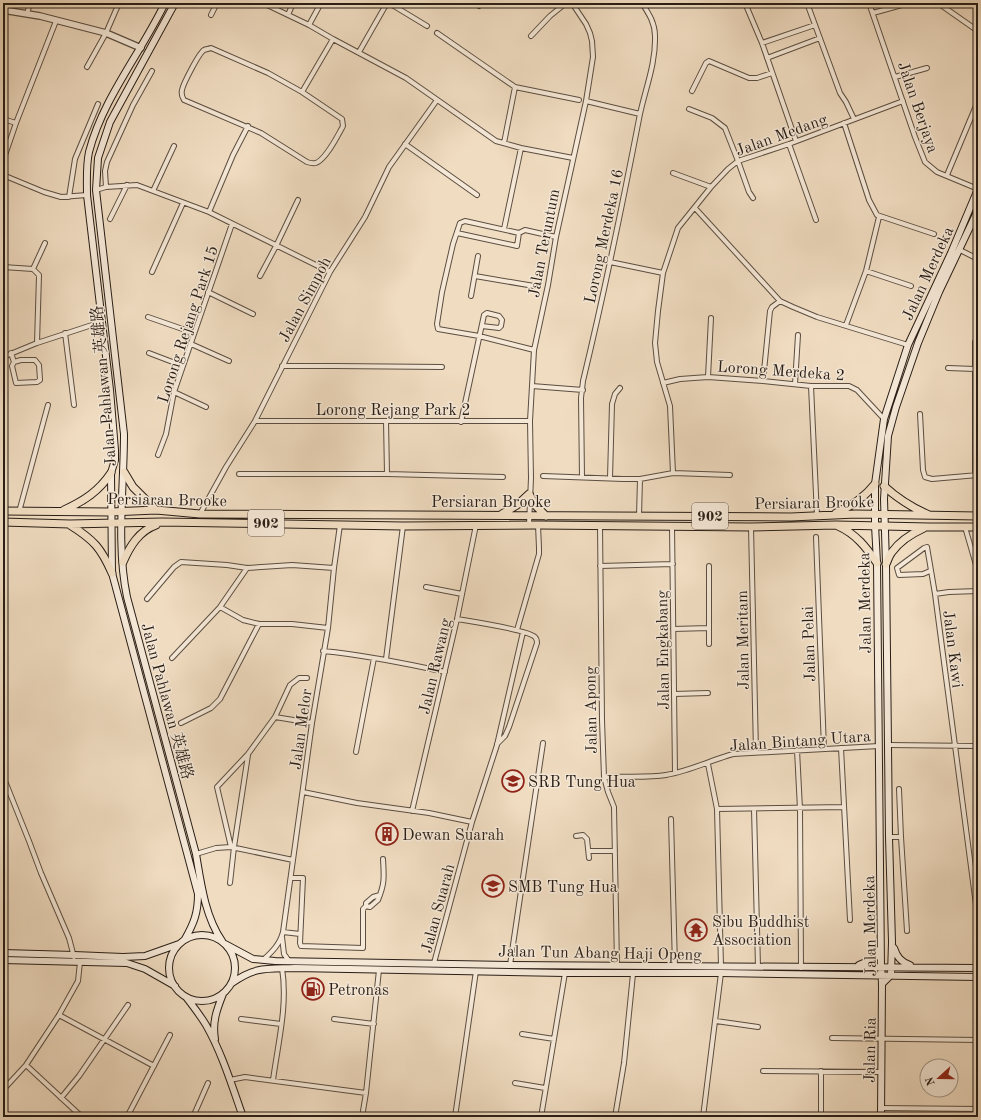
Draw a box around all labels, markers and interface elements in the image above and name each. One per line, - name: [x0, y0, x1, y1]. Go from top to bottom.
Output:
- street label: Jalan Berjaya: [894, 60, 940, 155]
- street label: Jalan Medang: [734, 112, 830, 160]
- street label: Lorong Merdeka 16: [583, 168, 627, 305]
- street label: Jalan Teruntum: [527, 187, 563, 299]
- street label: Jalan Merdeka: [900, 225, 957, 323]
- street label: Lorong Rejang Park 15: [156, 244, 222, 405]
- street label: Jalan Simpoh: [277, 255, 335, 345]
- street label: Jalan Pahlawan 英雄路: [88, 305, 120, 467]
- street label: Lorong Merdeka 2: [716, 360, 845, 384]
- street label: Lorong Rejang Park 2: [315, 403, 471, 419]
- street label: Persiaran Brooke: [107, 492, 227, 510]
- street label: Persiaran Brooke: [431, 495, 551, 511]
- street label: Persiaran Brooke: [754, 495, 874, 513]
- road number: 902: [692, 503, 728, 529]
- road number: 902: [248, 510, 284, 536]
- street label: Jalan Merdeka: [857, 552, 875, 654]
- street label: Jalan Engkabang: [655, 590, 673, 710]
- street label: Jalan Meritam: [735, 590, 753, 690]
- street label: Jalan Pelai: [801, 606, 819, 682]
- street label: Jalan Kawi: [939, 609, 965, 689]
- street label: Jalan Rawang: [417, 617, 455, 716]
- street label: Jalan Pahlawan 英雄路: [137, 621, 197, 782]
- street label: Jalan Apong: [583, 666, 601, 754]
- street label: Jalan Melor: [288, 687, 316, 771]
- street label: Jalan Bintang Utara: [729, 729, 871, 755]
- school or university icon: SRB Tung Hua: [500, 768, 526, 794]
- place label: SRB Tung Hua: [528, 775, 636, 791]
- building icon: Dewan Suarah: [374, 821, 400, 847]
- place label: Dewan Suarah: [402, 828, 505, 844]
- street label: Jalan Suarah: [419, 862, 459, 955]
- school or university icon: SMB Tung Hua: [480, 873, 506, 899]
- street label: Jalan Merdeka: [862, 875, 880, 977]
- place label: SMB Tung Hua: [508, 880, 618, 896]
- place label: Sibu Buddhist Association: [712, 915, 810, 949]
- temple icon: Sibu Buddhist Association: [683, 917, 709, 943]
- street label: Jalan Tun Abang Haji Openg: [498, 944, 702, 964]
- fuel station icon: Petronas: [300, 976, 326, 1002]
- place label: Petronas: [328, 983, 389, 999]
- street label: Jalan Ria: [862, 1017, 880, 1083]
- north arrow: [919, 1058, 959, 1098]
- text: N: [924, 1075, 938, 1087]

